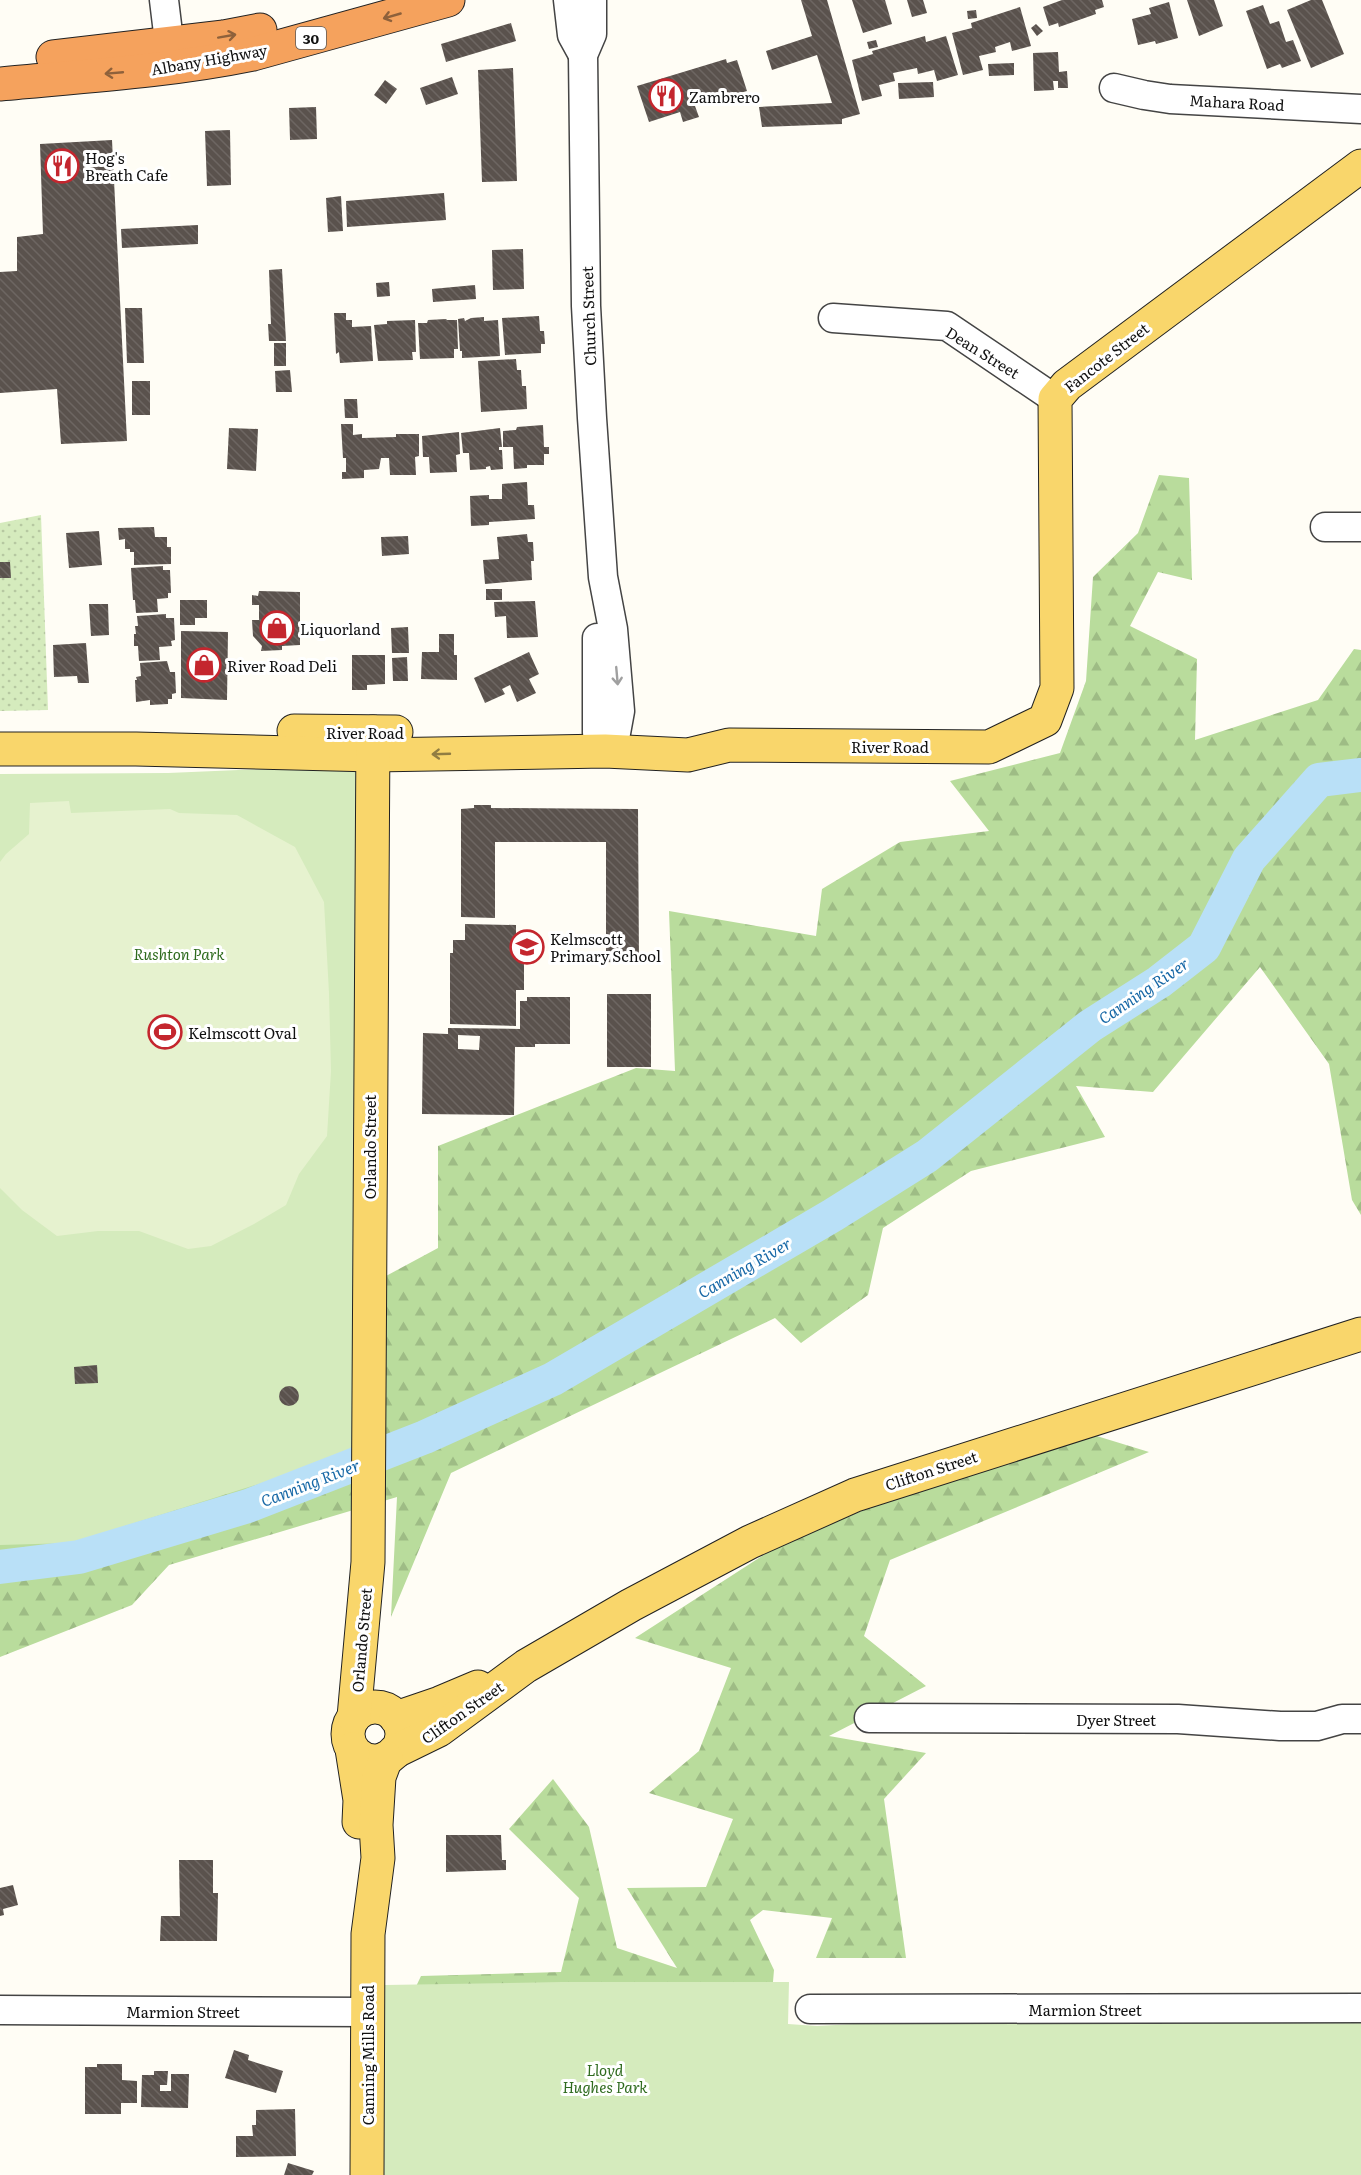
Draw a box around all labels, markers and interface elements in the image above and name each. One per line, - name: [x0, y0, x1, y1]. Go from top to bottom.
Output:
- one-way arrow: [382, 10, 401, 22]
- road number: 30: [296, 27, 326, 49]
- one-way arrow: [217, 30, 237, 41]
- street label: Albany Highway: [149, 37, 269, 81]
- one-way arrow: [105, 68, 125, 79]
- restaurant icon: Zambrero: [648, 78, 684, 114]
- place label: Zambrero: [689, 85, 760, 108]
- street label: Mahara Road: [1189, 88, 1285, 116]
- place label: Hog's Breath Cafe: [85, 146, 168, 186]
- restaurant icon: Hog's Breath Cafe: [44, 148, 80, 184]
- street label: Church Street: [575, 266, 601, 366]
- street label: Fancote Street: [1059, 317, 1153, 397]
- street label: Dean Street: [942, 320, 1024, 384]
- shop icon: Liquorland: [259, 610, 295, 646]
- place label: Liquorland: [300, 617, 380, 640]
- shop icon: River Road Deli: [186, 647, 222, 683]
- place label: River Road Deli: [227, 654, 337, 677]
- one-way arrow: [612, 665, 623, 685]
- street label: River Road: [326, 721, 404, 744]
- street label: River Road: [851, 735, 929, 758]
- one-way arrow: [431, 748, 451, 759]
- place label: Kelmscott Primary School: [550, 927, 661, 967]
- school or university icon: Kelmscott Primary School: [509, 929, 545, 965]
- park label: Rushton Park: [134, 942, 225, 965]
- water label: Canning River: [1093, 951, 1193, 1029]
- sports icon: Kelmscott Oval: [147, 1014, 183, 1050]
- place label: Kelmscott Oval: [188, 1021, 297, 1044]
- street label: Orlando Street: [358, 1095, 381, 1199]
- water label: Canning River: [693, 1231, 795, 1303]
- street label: Clifton Street: [882, 1444, 980, 1496]
- water label: Canning River: [257, 1452, 363, 1512]
- street label: Orlando Street: [345, 1587, 377, 1693]
- street label: Clifton Street: [416, 1675, 508, 1749]
- street label: Dyer Street: [1076, 1708, 1156, 1731]
- street label: Canning Mills Road: [356, 1985, 379, 2125]
- street label: Marmion Street: [1028, 1998, 1142, 2021]
- street label: Marmion Street: [126, 2000, 240, 2023]
- park label: Lloyd Hughes Park: [562, 2058, 648, 2098]

